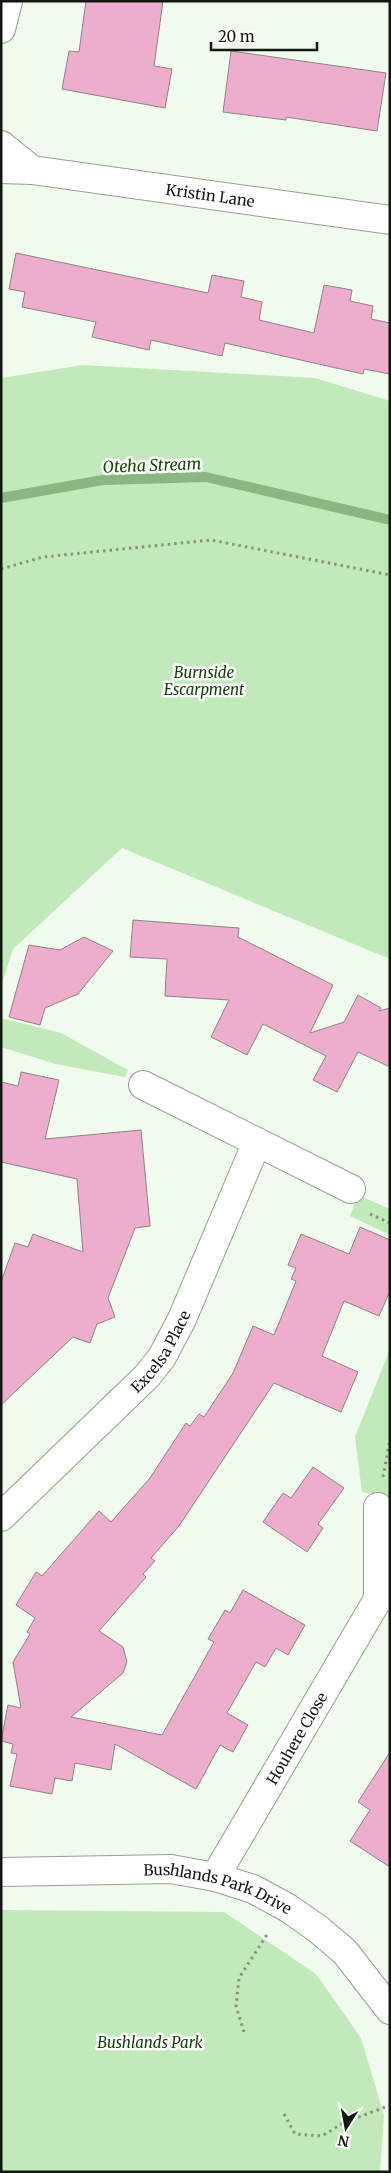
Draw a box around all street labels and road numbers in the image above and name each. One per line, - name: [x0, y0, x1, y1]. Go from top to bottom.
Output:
- street label: Kristin Lane: [165, 179, 256, 211]
- street label: Excelsa Place: [126, 1307, 194, 1396]
- street label: Houhere Close: [262, 1688, 331, 1788]
- street label: Bushlands Park Drive: [143, 1859, 295, 1918]

